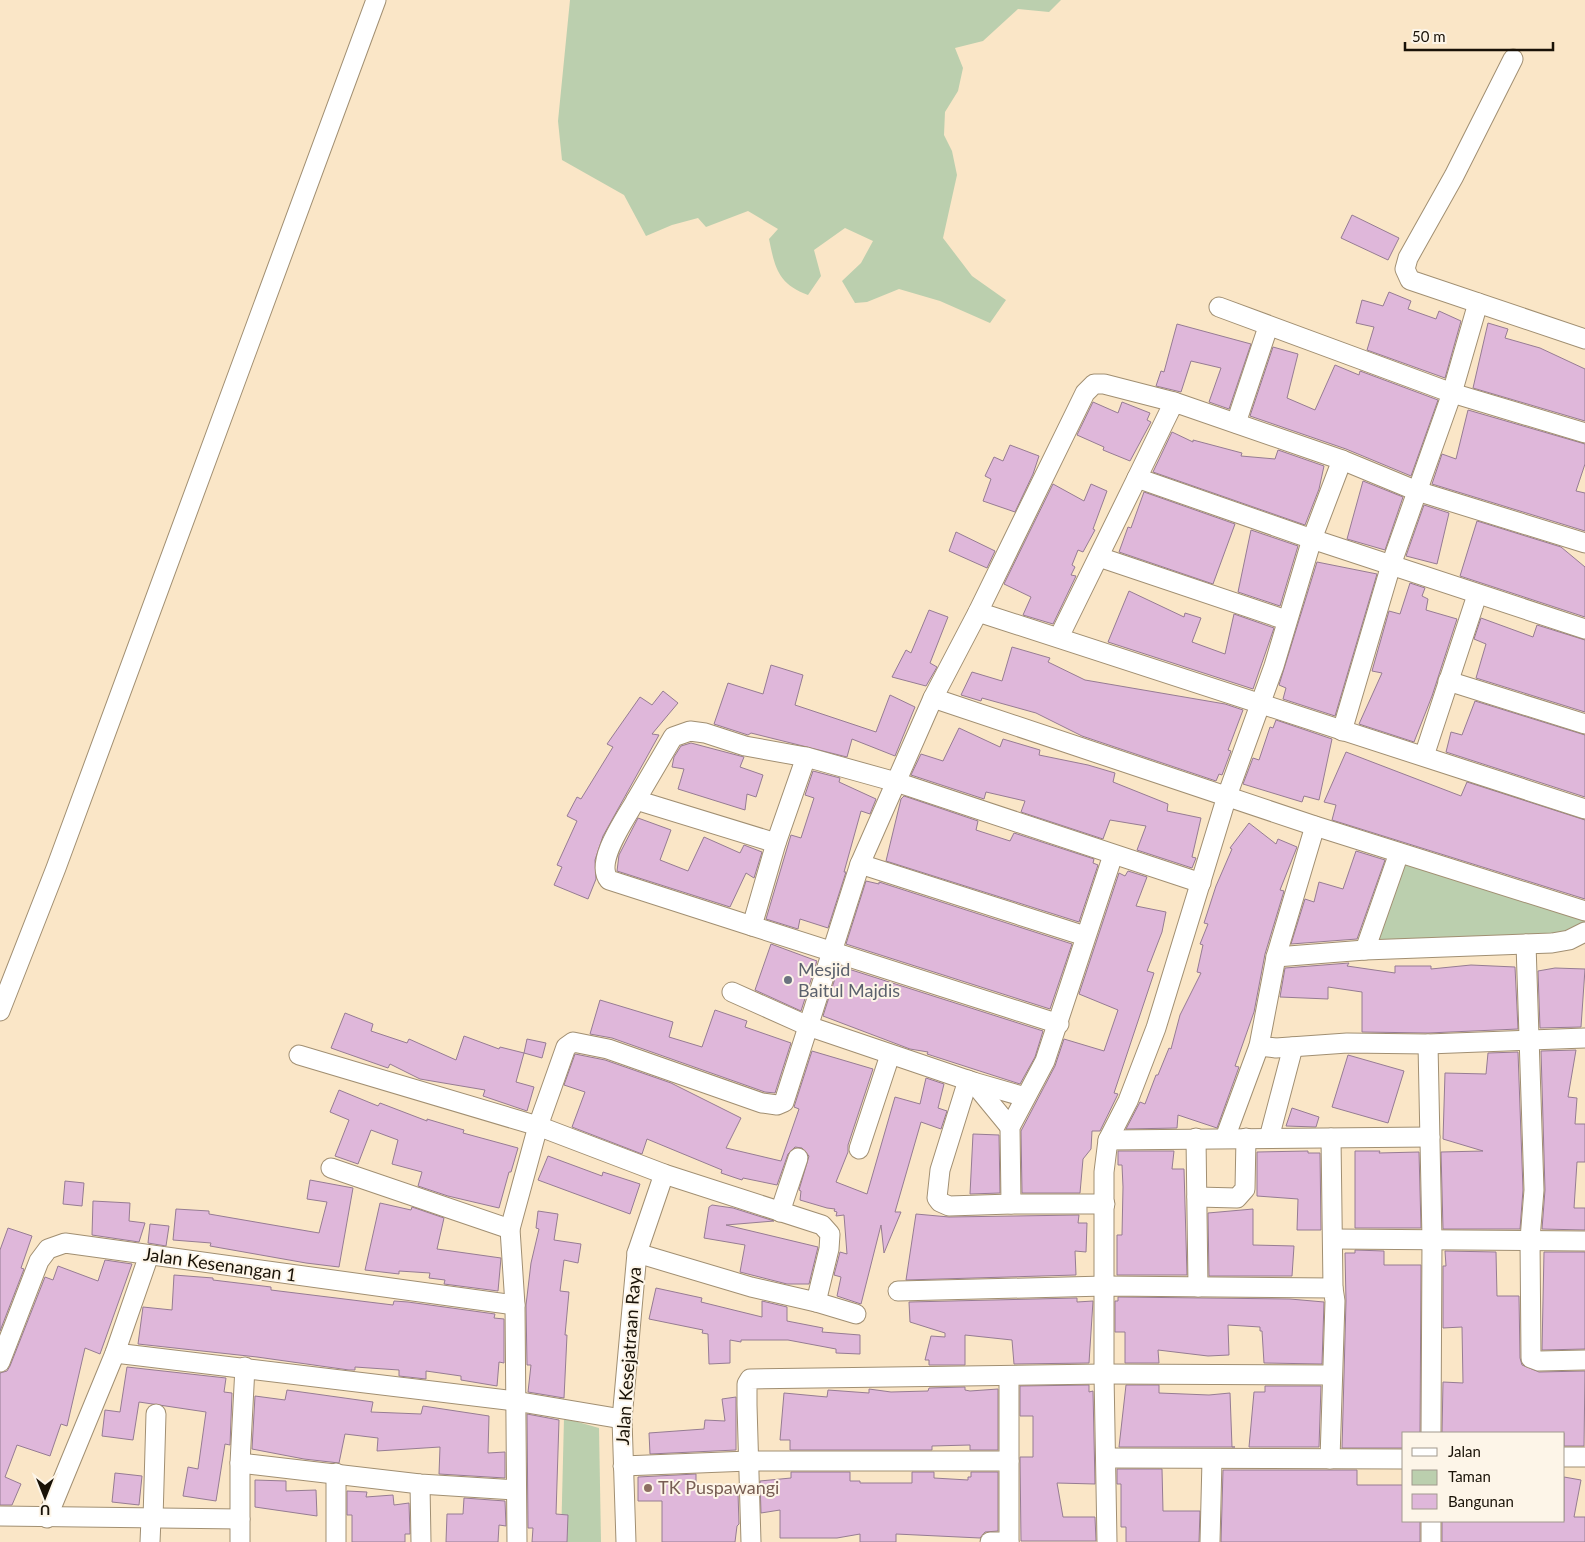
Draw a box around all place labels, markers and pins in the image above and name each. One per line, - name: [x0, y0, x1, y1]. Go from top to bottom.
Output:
- place label: Mesjid Baitul Majdis: [798, 958, 900, 1001]
- marker: Mesjid Baitul Majdis: [782, 974, 794, 986]
- place label: TK Puspawangi: [658, 1476, 779, 1498]
- marker: TK Puspawangi: [642, 1482, 654, 1494]

